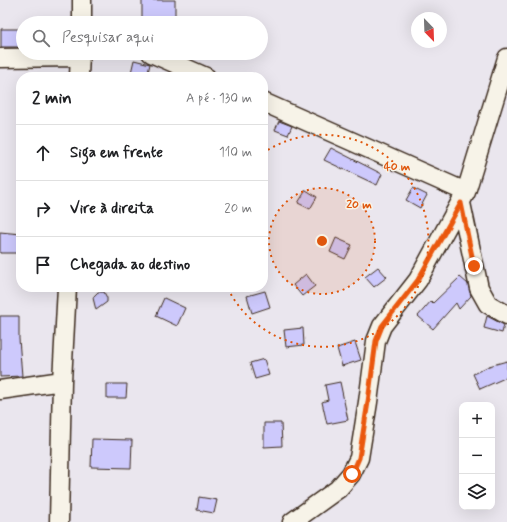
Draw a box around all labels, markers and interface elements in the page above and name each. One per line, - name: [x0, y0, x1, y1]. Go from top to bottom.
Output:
- north arrow: [411, 12, 447, 48]
- search box: [16, 16, 268, 60]
- icon: search: [30, 27, 52, 49]
- text: Pesquisar aqui: [62, 28, 154, 48]
- text: 2 min: [32, 87, 72, 109]
- text: A pé · 130 m: [186, 90, 252, 107]
- icon: ahead: [32, 142, 54, 164]
- text: Siga em frente: [70, 143, 163, 163]
- text: 110 m: [219, 144, 252, 161]
- text: 40 m: [384, 159, 411, 175]
- text: 20 m: [346, 197, 372, 213]
- icon: right: [32, 198, 54, 220]
- text: Vire à direita: [70, 199, 154, 219]
- text: 20 m: [224, 200, 252, 217]
- centre of rings: [315, 234, 329, 248]
- icon: arrive: [32, 254, 54, 276]
- text: Chegada ao destino: [70, 255, 190, 275]
- route end: [465, 257, 483, 275]
- map controls: [459, 402, 495, 510]
- button: +: [459, 402, 495, 438]
- button: −: [459, 438, 495, 474]
- route start: [343, 465, 361, 483]
- button: layers: [459, 474, 495, 510]

